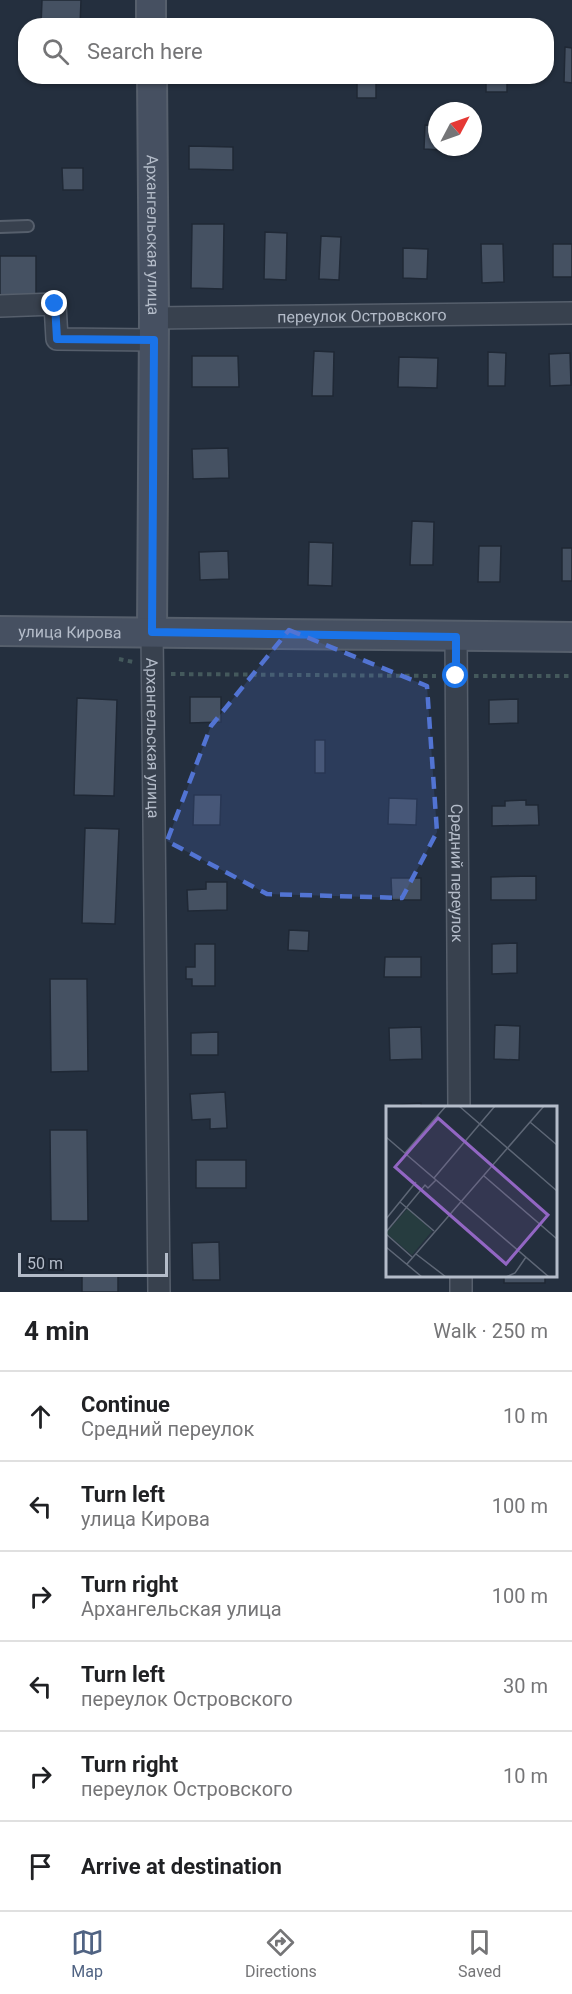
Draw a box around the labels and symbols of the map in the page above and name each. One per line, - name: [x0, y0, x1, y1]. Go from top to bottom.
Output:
- north arrow: [428, 102, 482, 156]
- street label: Архангельская улица: [143, 155, 163, 315]
- route end: [41, 290, 67, 316]
- street label: переулок Островского: [277, 305, 447, 326]
- street label: улица Кирова: [18, 622, 122, 642]
- street label: Архангельская улица: [143, 658, 163, 818]
- route start: [442, 662, 468, 688]
- street label: Средний переулок: [448, 804, 467, 943]
- inset map: [386, 1106, 557, 1277]
- scale bar: [18, 1250, 168, 1278]

